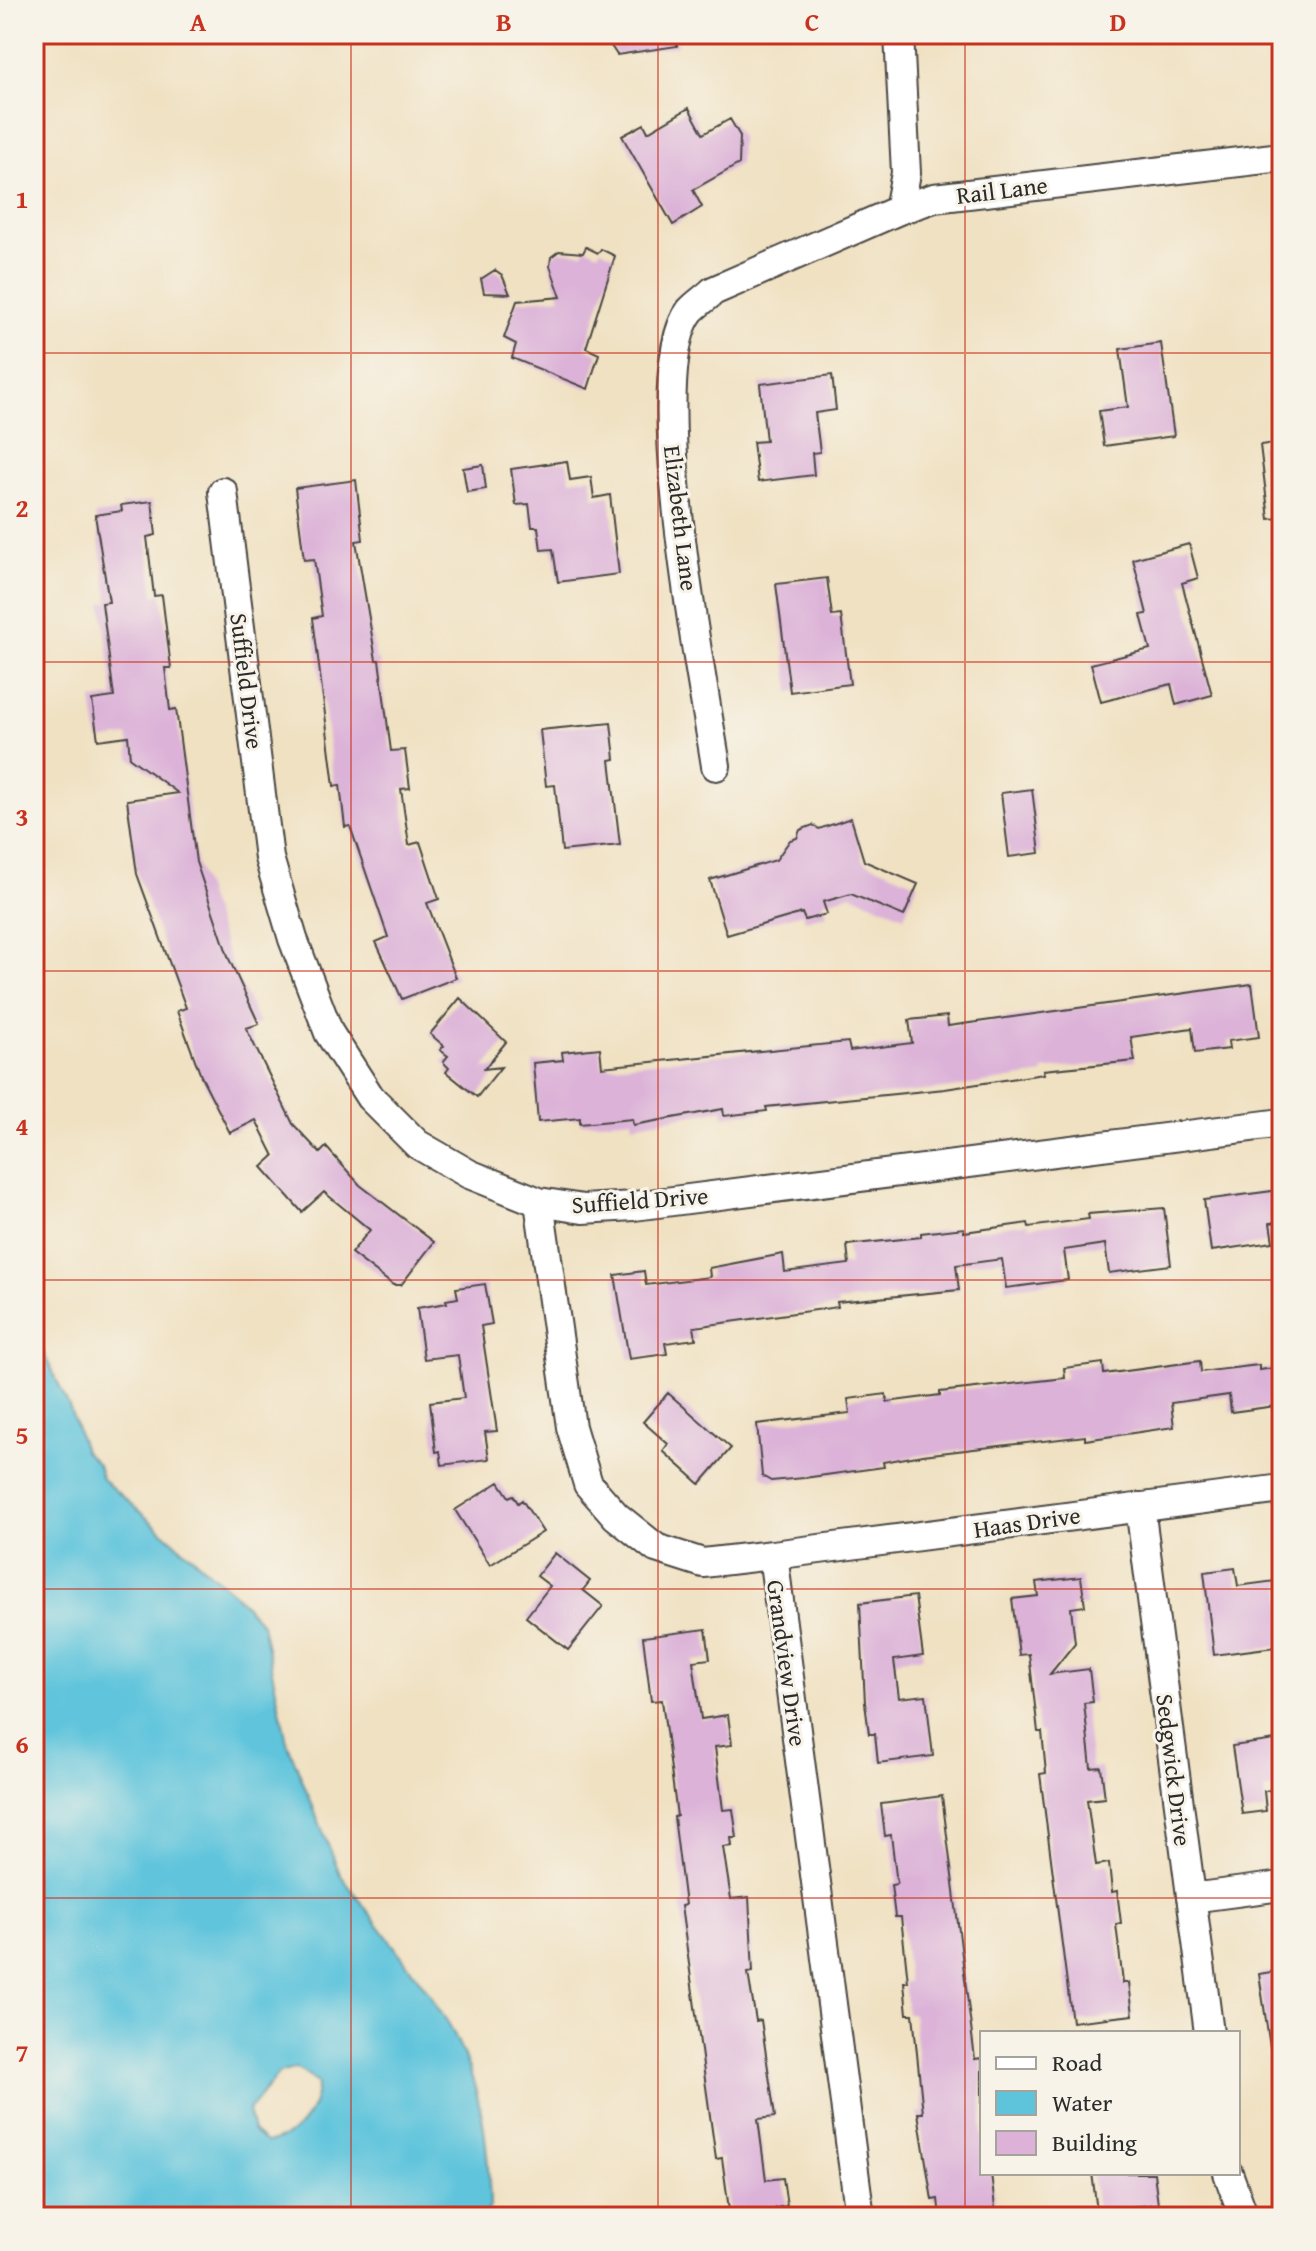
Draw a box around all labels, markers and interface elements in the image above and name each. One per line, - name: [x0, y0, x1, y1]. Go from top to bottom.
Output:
- text: A: [190, 2, 207, 41]
- text: B: [496, 2, 512, 41]
- text: C: [805, 2, 819, 41]
- text: D: [1110, 2, 1126, 41]
- street label: Rail Lane: [954, 167, 1050, 213]
- text: 1: [15, 179, 29, 218]
- street label: Elizabeth Lane: [655, 443, 707, 593]
- text: 2: [15, 488, 29, 527]
- street label: Suffield Drive: [221, 611, 273, 751]
- text: 3: [15, 797, 29, 836]
- text: 4: [15, 1106, 29, 1145]
- street label: Suffield Drive: [571, 1178, 709, 1222]
- text: 5: [15, 1415, 29, 1454]
- street label: Haas Drive: [971, 1497, 1083, 1547]
- street label: Grandview Drive: [758, 1578, 816, 1748]
- street label: Sedgwick Drive: [1147, 1692, 1201, 1848]
- text: 6: [15, 1724, 29, 1763]
- legend: [980, 2031, 1240, 2175]
- text: 7: [15, 2033, 29, 2072]
- text: Road: [1052, 2045, 1102, 2080]
- text: Water: [1052, 2085, 1113, 2120]
- text: Building: [1052, 2125, 1137, 2160]

